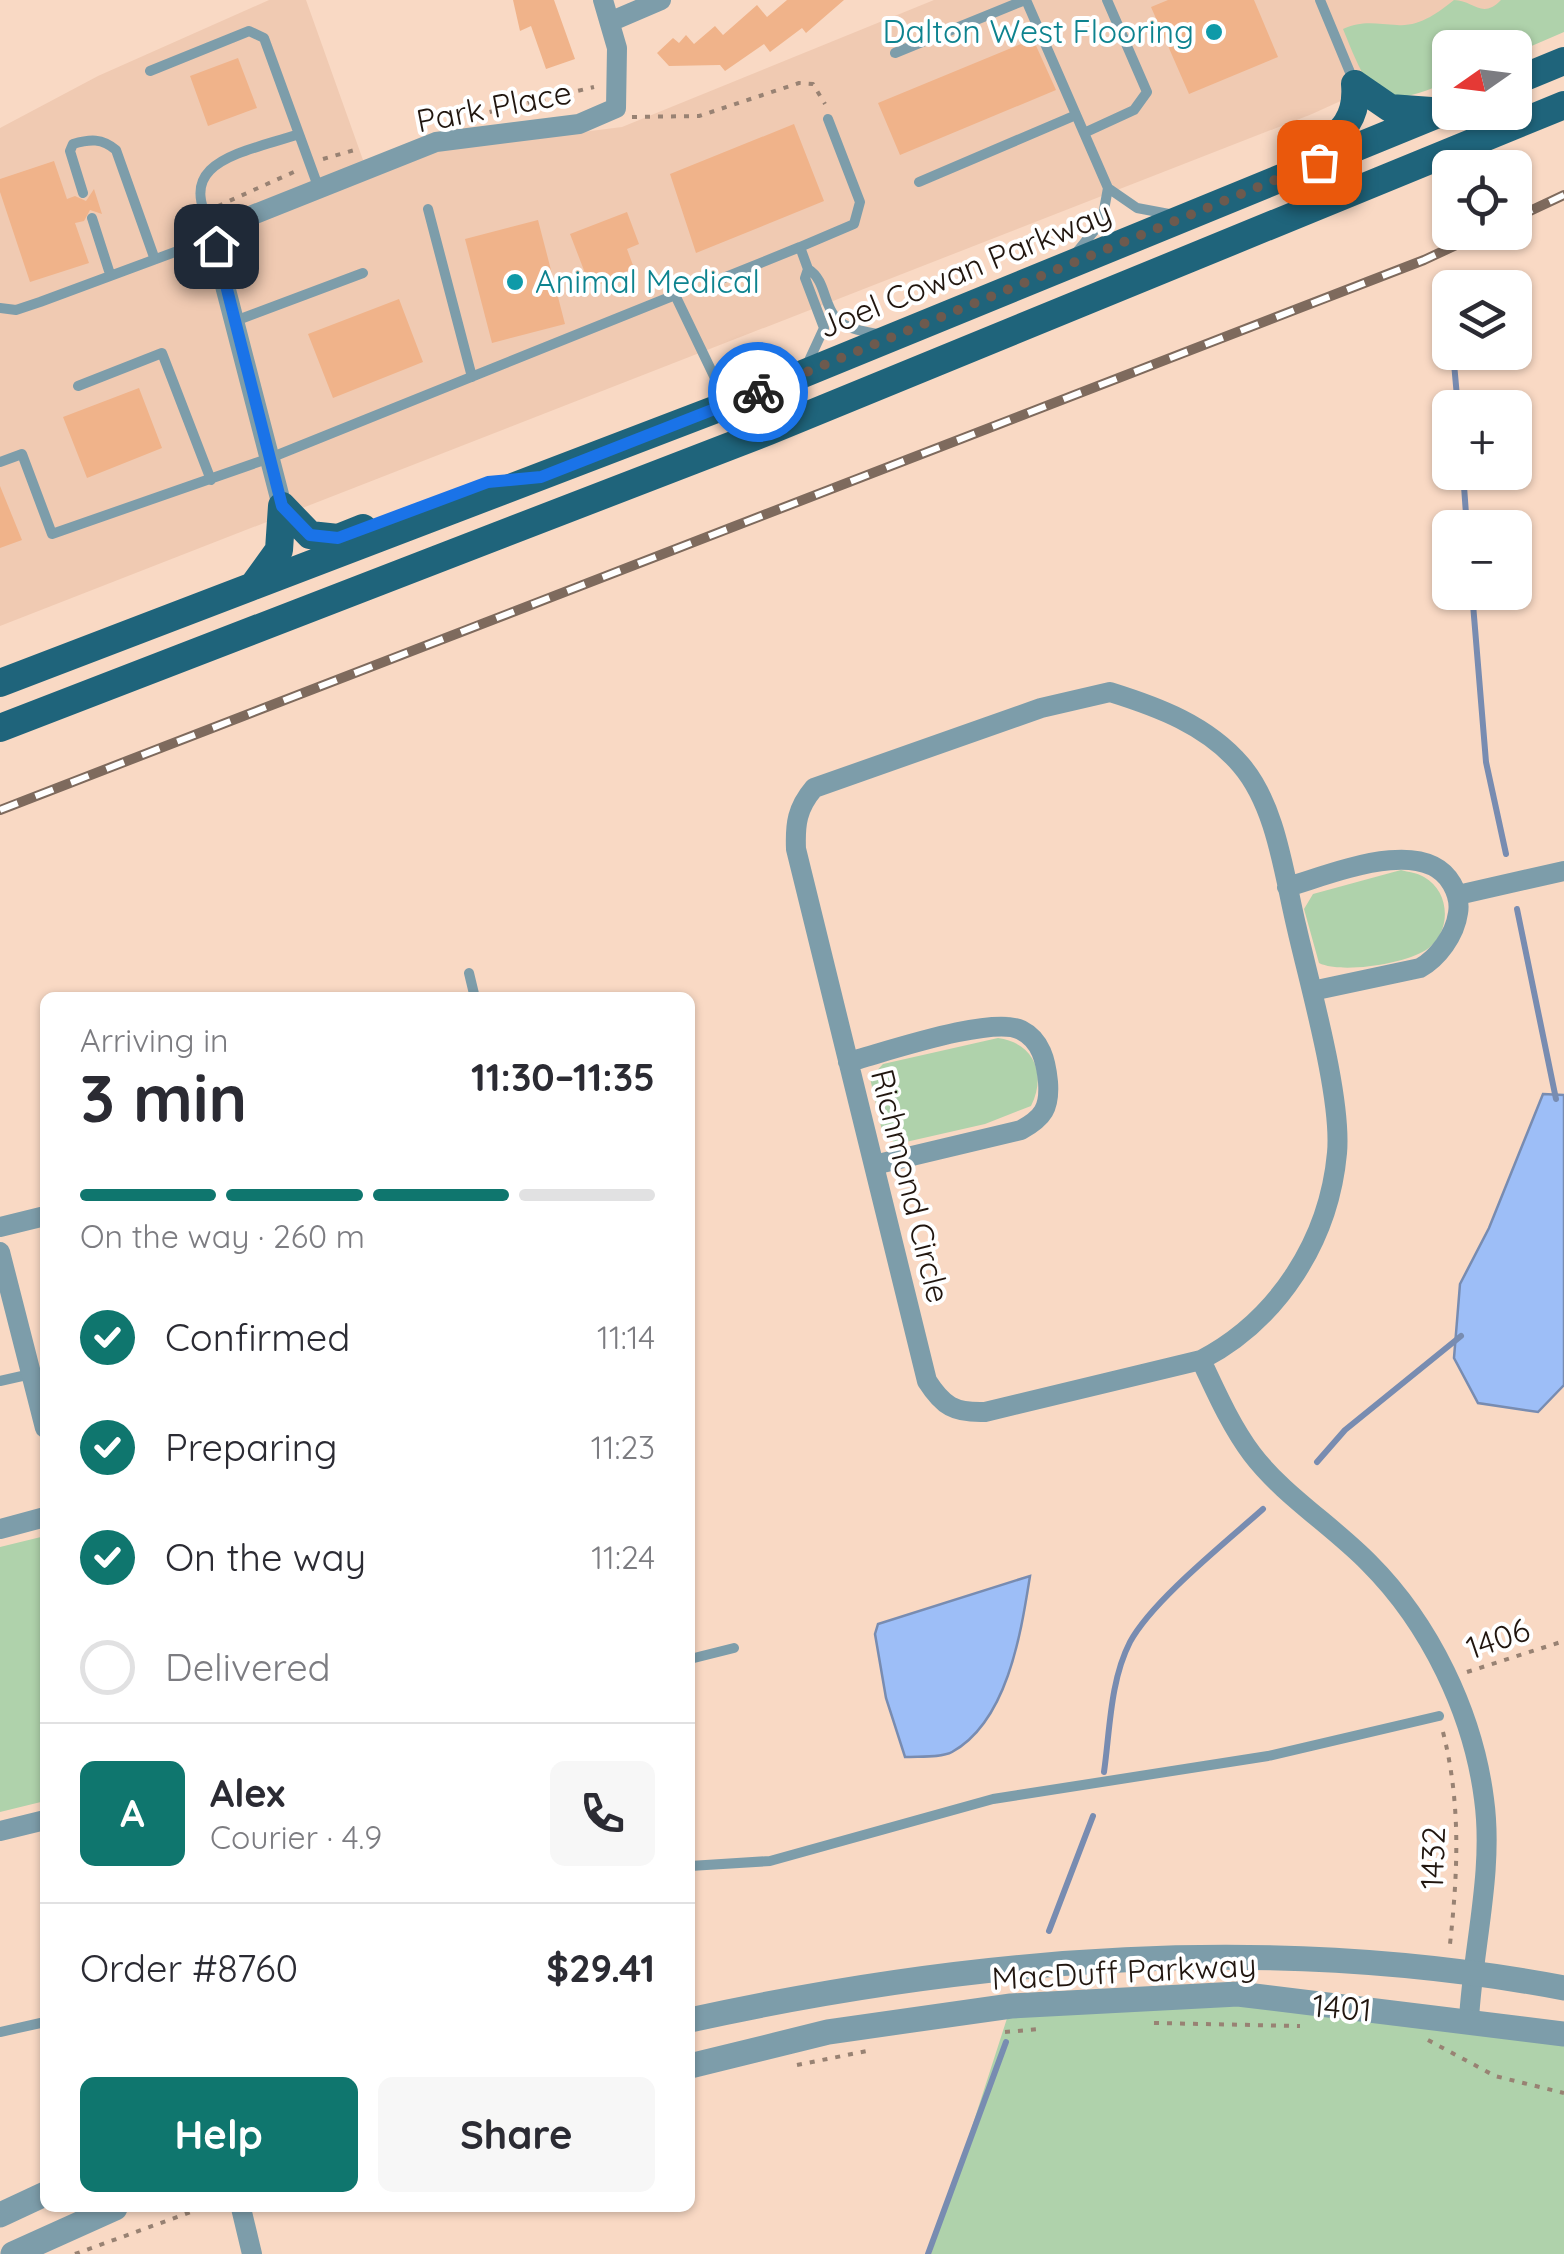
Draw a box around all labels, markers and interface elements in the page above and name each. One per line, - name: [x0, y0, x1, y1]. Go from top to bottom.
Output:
- place label: Dalton West Flooring: [883, 11, 1194, 51]
- marker: Dalton West Flooring: [1203, 21, 1225, 43]
- north arrow: [1432, 30, 1532, 130]
- map controls: [1432, 30, 1532, 610]
- street label: Park Place: [413, 71, 575, 141]
- pin: [1277, 120, 1362, 205]
- icon: bag: [1292, 135, 1347, 190]
- button: locate: [1432, 150, 1532, 250]
- street label: Joel Cowan Parkway: [812, 192, 1117, 346]
- pin: [174, 204, 259, 289]
- icon: home: [189, 219, 244, 274]
- place label: Animal Medical: [535, 261, 760, 301]
- button: layers: [1432, 270, 1532, 370]
- marker: Animal Medical: [504, 271, 526, 293]
- courier: [708, 342, 808, 442]
- icon: bike: [731, 365, 786, 420]
- button: +: [1432, 390, 1532, 490]
- button: −: [1432, 510, 1532, 610]
- text: Arriving in: [80, 1020, 229, 1060]
- text: 11:30–11:35: [471, 1053, 655, 1101]
- text: 3 min: [80, 1057, 247, 1138]
- street label: Richmond Circle: [863, 1065, 959, 1307]
- text: On the way · 260 m: [80, 1216, 365, 1256]
- icon: check: [80, 1310, 135, 1365]
- text: Confirmed: [165, 1313, 350, 1361]
- text: 11:14: [597, 1317, 655, 1357]
- icon: check: [80, 1420, 135, 1475]
- text: Preparing: [165, 1423, 337, 1471]
- text: 11:23: [591, 1427, 655, 1467]
- icon: check: [80, 1530, 135, 1585]
- text: On the way: [165, 1533, 366, 1581]
- text: 11:24: [591, 1537, 655, 1577]
- street label: 1406: [1461, 1609, 1535, 1667]
- text: Delivered: [165, 1643, 331, 1691]
- button: phone: [550, 1761, 655, 1866]
- text: Alex: [210, 1769, 285, 1817]
- text: A: [120, 1789, 145, 1837]
- text: Courier · 4.9: [210, 1817, 382, 1857]
- street label: 1432: [1411, 1826, 1453, 1890]
- text: Order #8760: [80, 1944, 298, 1992]
- text: $29.41: [546, 1944, 655, 1992]
- street label: MacDuff Parkway: [991, 1944, 1257, 1998]
- street label: 1401: [1311, 1985, 1373, 2030]
- button: Help: [80, 2077, 358, 2192]
- button: Share: [378, 2077, 655, 2192]

